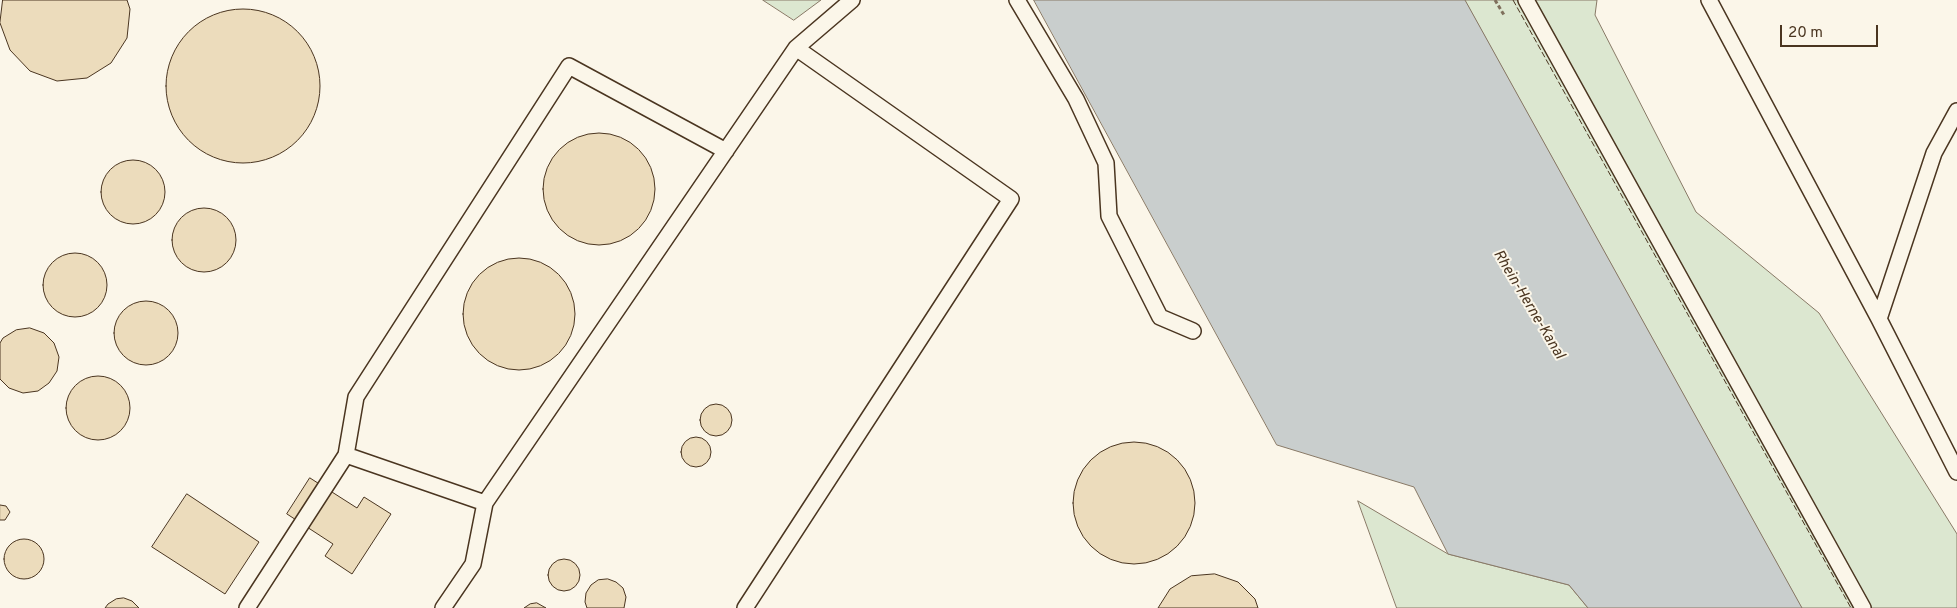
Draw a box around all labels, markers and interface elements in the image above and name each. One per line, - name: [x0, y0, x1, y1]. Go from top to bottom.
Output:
- scale bar: [1782, 15, 1880, 47]
- text: 20 m: [1788, 24, 1823, 43]
- water label: Rhein-Herne-Kanal: [1488, 247, 1568, 363]

